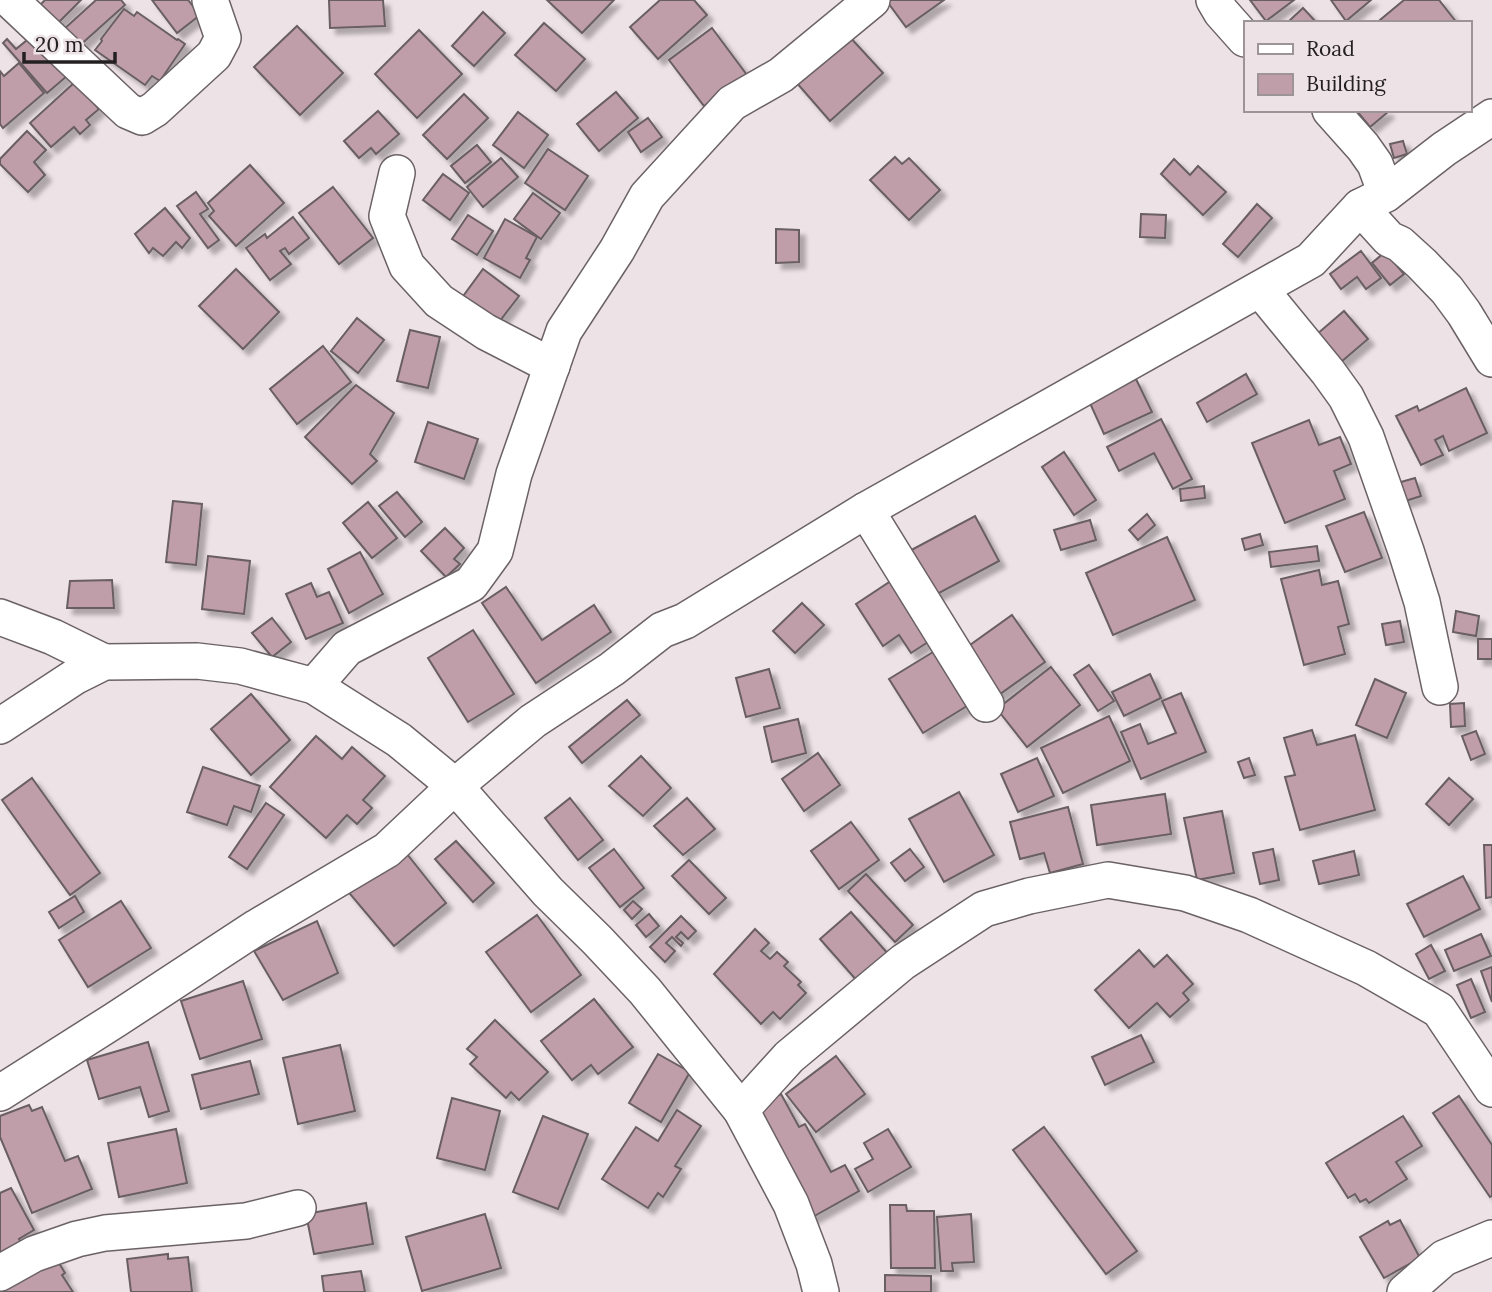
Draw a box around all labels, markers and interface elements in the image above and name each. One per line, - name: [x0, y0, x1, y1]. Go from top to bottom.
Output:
- scale bar: [24, 21, 116, 65]
- legend: [1244, 21, 1471, 112]
- text: 20 m: [35, 31, 84, 58]
- text: Road: [1306, 35, 1355, 62]
- text: Building: [1306, 70, 1386, 97]

